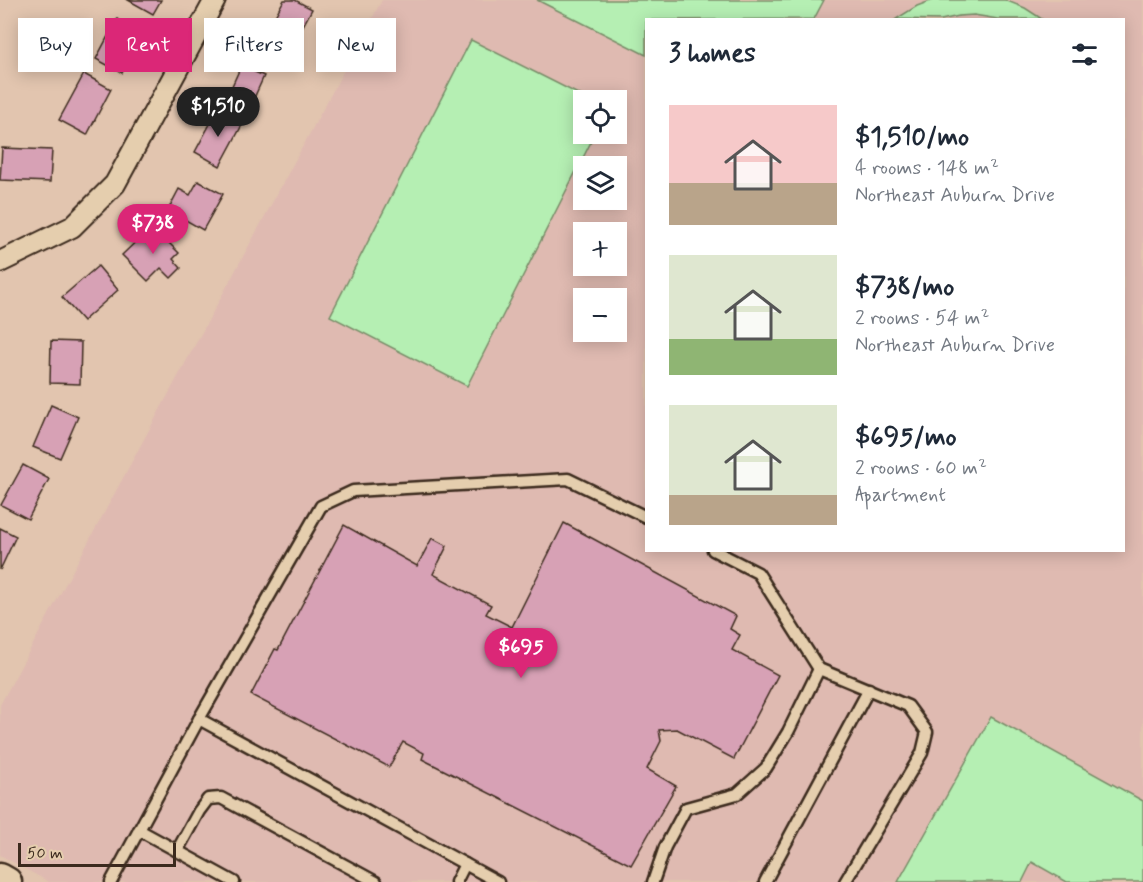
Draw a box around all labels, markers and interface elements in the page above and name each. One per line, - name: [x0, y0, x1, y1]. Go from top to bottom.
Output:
- chip: Buy: [18, 18, 93, 72]
- chip: Rent: [105, 18, 192, 72]
- chip: Filters: [204, 18, 304, 72]
- chip: New: [316, 18, 396, 72]
- text: 3 homes: [669, 37, 756, 71]
- icon: filters: [1068, 38, 1101, 71]
- pin: $1,510: [169, 87, 267, 138]
- map controls: [573, 90, 627, 342]
- button: locate: [573, 90, 627, 144]
- text: $1,510: [191, 93, 245, 120]
- text: $1,510/mo: [855, 121, 969, 155]
- icon: home: [717, 129, 789, 201]
- text: 4 rooms · 148 m²: [855, 155, 999, 182]
- button: layers: [573, 156, 627, 210]
- text: Northeast Auburn Drive: [855, 182, 1055, 209]
- pin: $738: [117, 204, 189, 255]
- text: $738: [131, 210, 175, 237]
- button: +: [573, 222, 627, 276]
- text: $738/mo: [855, 271, 954, 305]
- icon: home: [717, 279, 789, 351]
- button: −: [573, 288, 627, 342]
- text: 2 rooms · 54 m²: [855, 305, 989, 332]
- text: Northeast Auburn Drive: [855, 332, 1055, 359]
- text: $695/mo: [855, 421, 957, 455]
- icon: home: [717, 429, 789, 501]
- text: 2 rooms · 60 m²: [855, 455, 987, 482]
- text: Apartment: [855, 482, 946, 509]
- pin: $695: [485, 628, 557, 679]
- text: $695: [498, 634, 544, 661]
- scale bar: [18, 840, 176, 868]
- text: 50 m: [27, 843, 63, 864]

